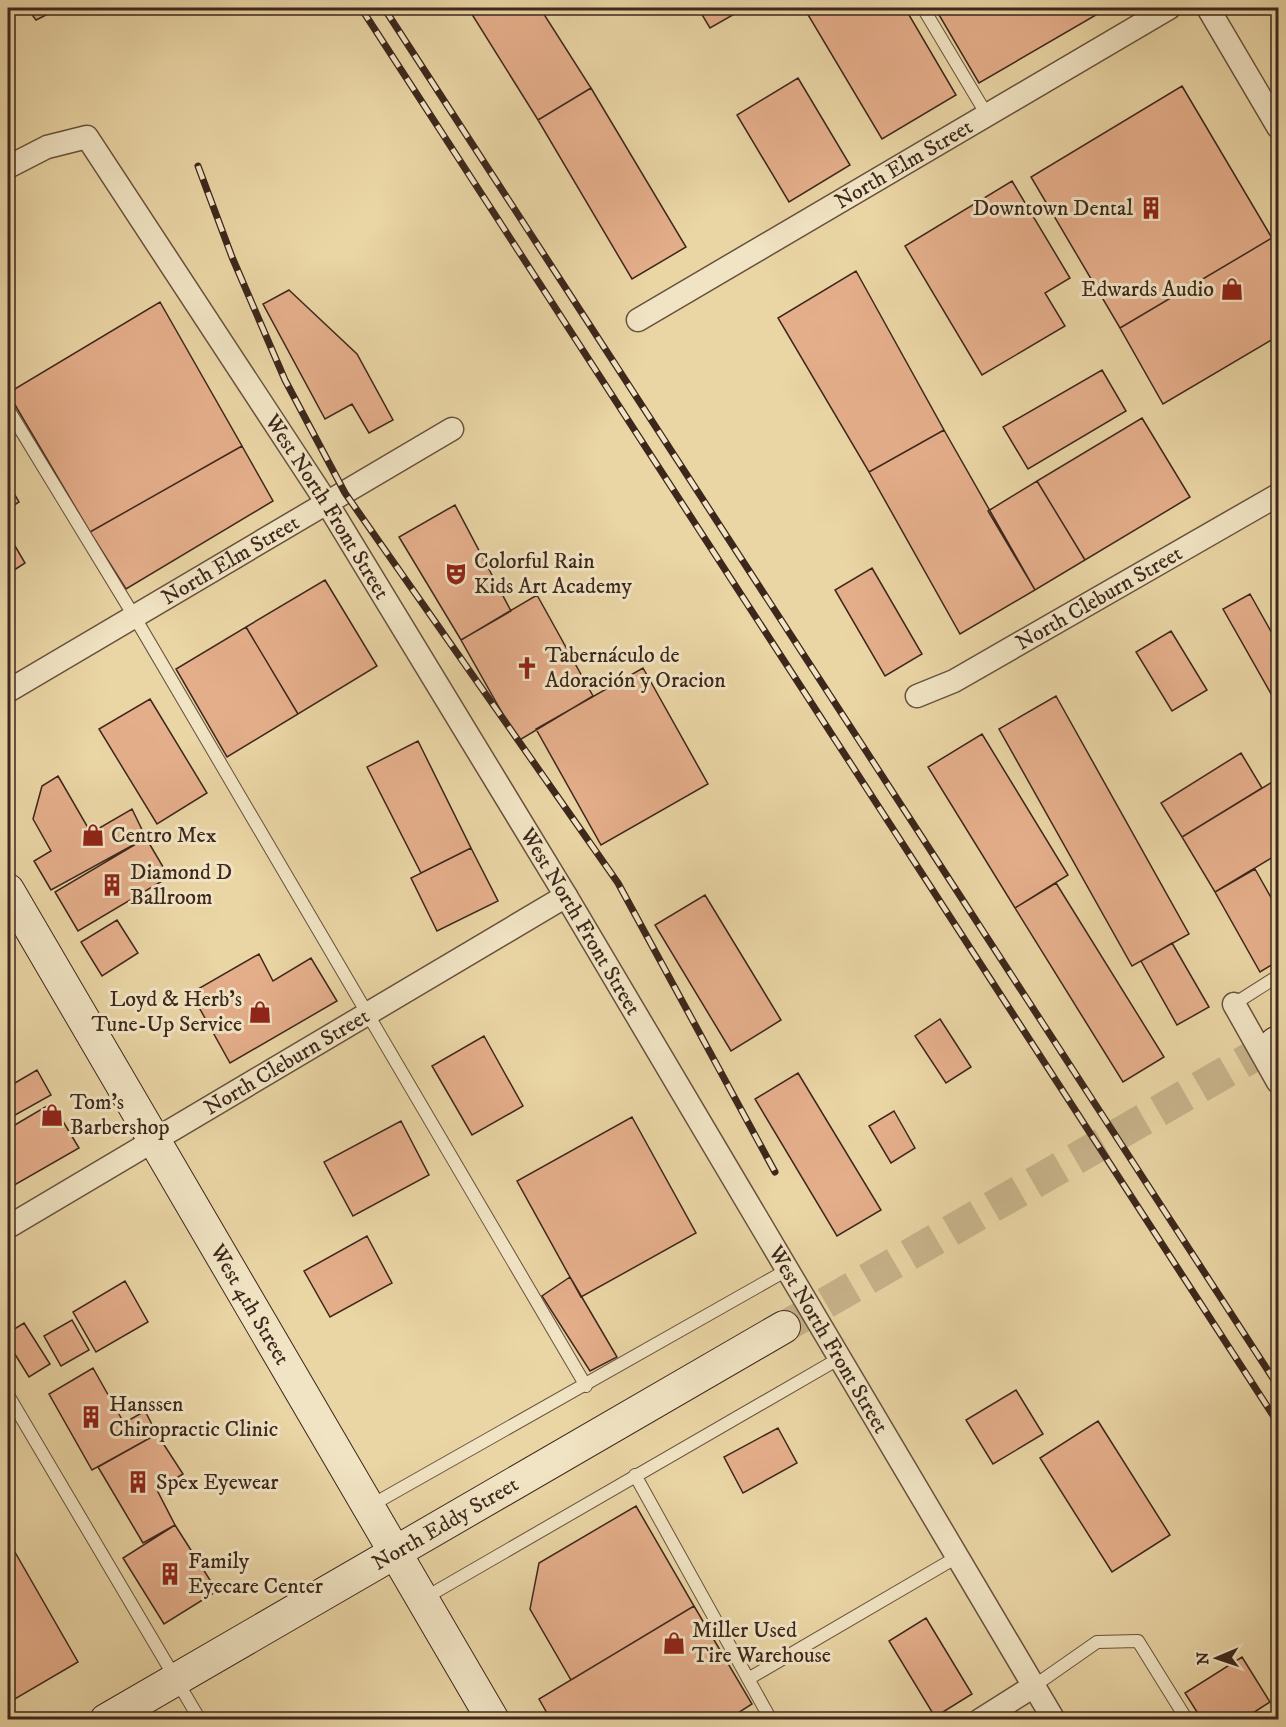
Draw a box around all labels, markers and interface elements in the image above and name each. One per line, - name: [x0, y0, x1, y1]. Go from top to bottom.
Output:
- street label: North Elm Street: [830, 113, 977, 215]
- place label: Downtown Dental: [973, 195, 1133, 222]
- building icon: Downtown Dental: [1138, 195, 1164, 221]
- place label: Edwards Audio: [1081, 276, 1214, 303]
- shop icon: Edwards Audio: [1219, 276, 1245, 302]
- street label: West North Front Street: [258, 408, 396, 604]
- street label: North Elm Street: [156, 509, 304, 611]
- street label: North Cleburn Street: [1011, 539, 1187, 656]
- place label: Colorful Rain Kids Art Academy: [474, 548, 632, 600]
- theatre icon: Colorful Rain Kids Art Academy: [443, 561, 469, 587]
- place label: Tabernáculo de Adoración y Oracion: [545, 642, 726, 694]
- church icon: Tabernáculo de Adoración y Oracion: [514, 655, 540, 681]
- shop icon: Centro Mex: [80, 822, 106, 848]
- place label: Centro Mex: [111, 822, 217, 849]
- street label: West North Front Street: [514, 822, 647, 1020]
- place label: Diamond D Ballroom: [130, 859, 232, 911]
- building icon: Diamond D Ballroom: [99, 872, 125, 898]
- place label: Loyd & Herb's Tune-Up Service: [92, 986, 242, 1038]
- shop icon: Loyd & Herb's Tune-Up Service: [247, 999, 273, 1025]
- street label: North Cleburn Street: [199, 1002, 374, 1121]
- place label: Tom's Barbershop: [70, 1089, 170, 1141]
- shop icon: Tom's Barbershop: [39, 1102, 65, 1128]
- street label: West 4th Street: [204, 1238, 296, 1370]
- street label: West North Front Street: [762, 1240, 895, 1438]
- place label: Hanssen Chiropractic Clinic: [109, 1391, 278, 1443]
- building icon: Hanssen Chiropractic Clinic: [78, 1404, 104, 1430]
- building icon: Spex Eyewear: [125, 1469, 151, 1495]
- place label: Spex Eyewear: [156, 1469, 279, 1496]
- street label: North Eddy Street: [367, 1471, 523, 1576]
- place label: Family Eyecare Center: [188, 1548, 324, 1600]
- building icon: Family Eyecare Center: [157, 1561, 183, 1587]
- place label: Miller Used Tire Warehouse: [692, 1617, 831, 1669]
- north arrow: [1187, 1628, 1247, 1688]
- shop icon: Miller Used Tire Warehouse: [661, 1630, 687, 1656]
- text: N: [1193, 1652, 1213, 1665]

